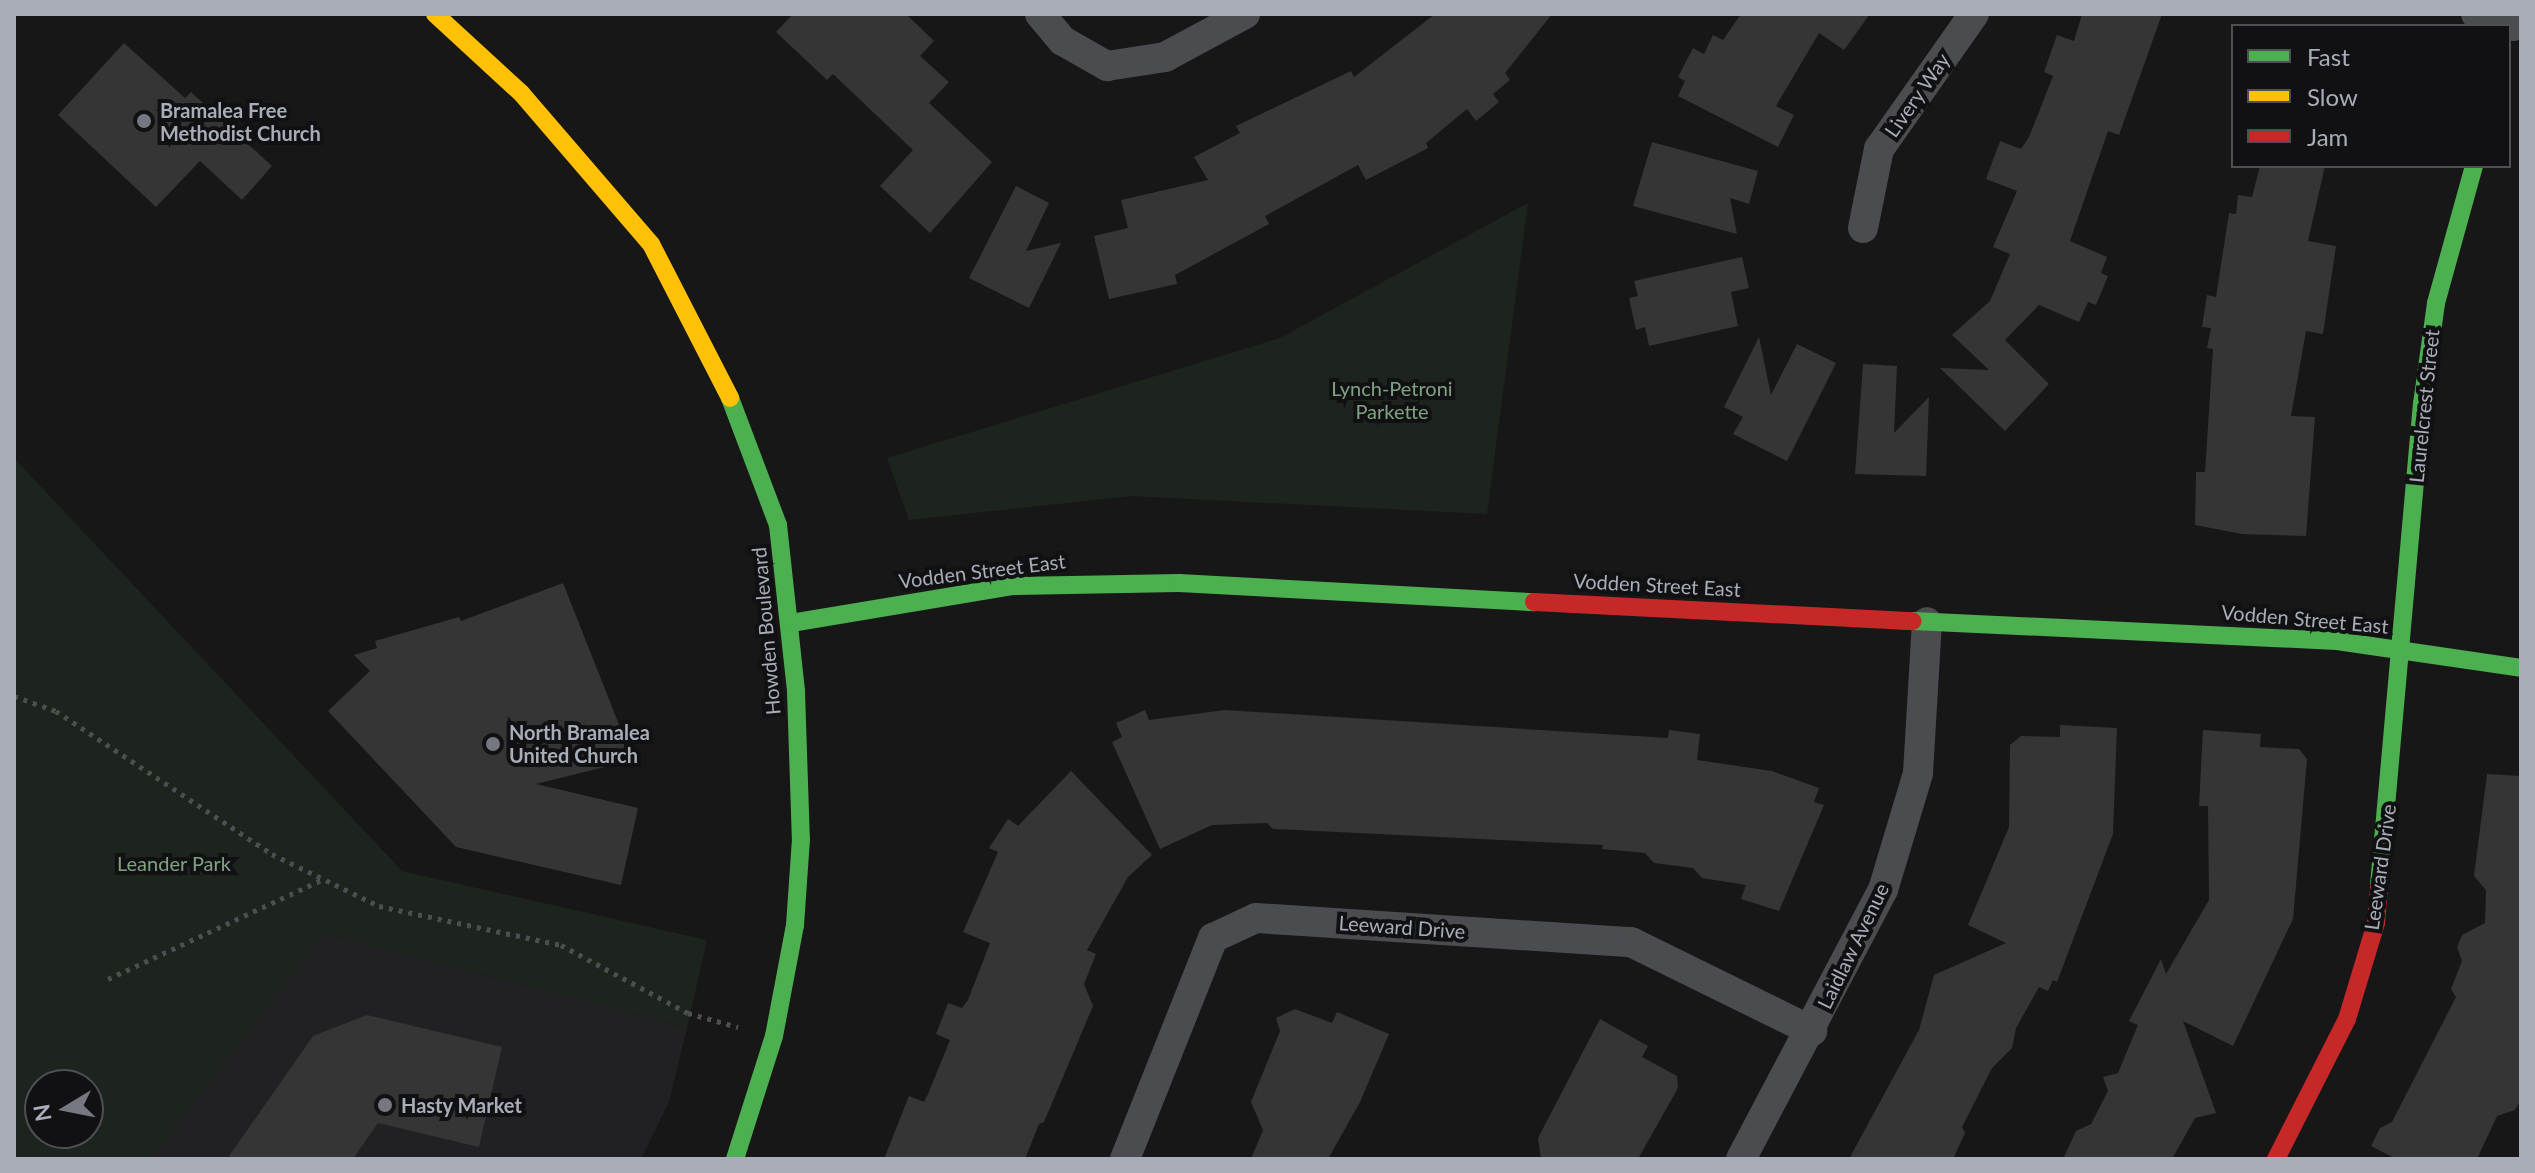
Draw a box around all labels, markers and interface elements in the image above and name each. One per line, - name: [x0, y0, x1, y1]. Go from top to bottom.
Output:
- legend: [2231, 24, 2511, 168]
- text: Fast: [2307, 42, 2350, 71]
- street label: Livery Way: [1879, 48, 1955, 142]
- text: Slow: [2307, 82, 2358, 111]
- place label: Bramalea Free Methodist Church: [160, 98, 321, 145]
- marker: Bramalea Free Methodist Church: [135, 112, 153, 130]
- text: Jam: [2307, 122, 2348, 151]
- street label: Laurelcrest Street: [2404, 328, 2444, 484]
- park label: Lynch-Petroni Parkette: [1331, 377, 1453, 424]
- street label: Howden Boulevard: [747, 546, 785, 716]
- street label: Vodden Street East: [897, 549, 1067, 593]
- street label: Vodden Street East: [1573, 569, 1741, 601]
- street label: Vodden Street East: [2220, 600, 2390, 638]
- place label: North Bramalea United Church: [509, 720, 650, 767]
- marker: North Bramalea United Church: [484, 735, 502, 753]
- street label: Leeward Drive: [2359, 802, 2401, 932]
- park label: Leander Park: [117, 851, 231, 875]
- street label: Laidlaw Avenue: [1812, 879, 1894, 1013]
- street label: Leeward Drive: [1338, 911, 1466, 943]
- north arrow: [24, 1069, 104, 1149]
- place label: Hasty Market: [401, 1093, 522, 1117]
- marker: Hasty Market: [376, 1096, 394, 1114]
- text: N: [27, 1102, 57, 1124]

